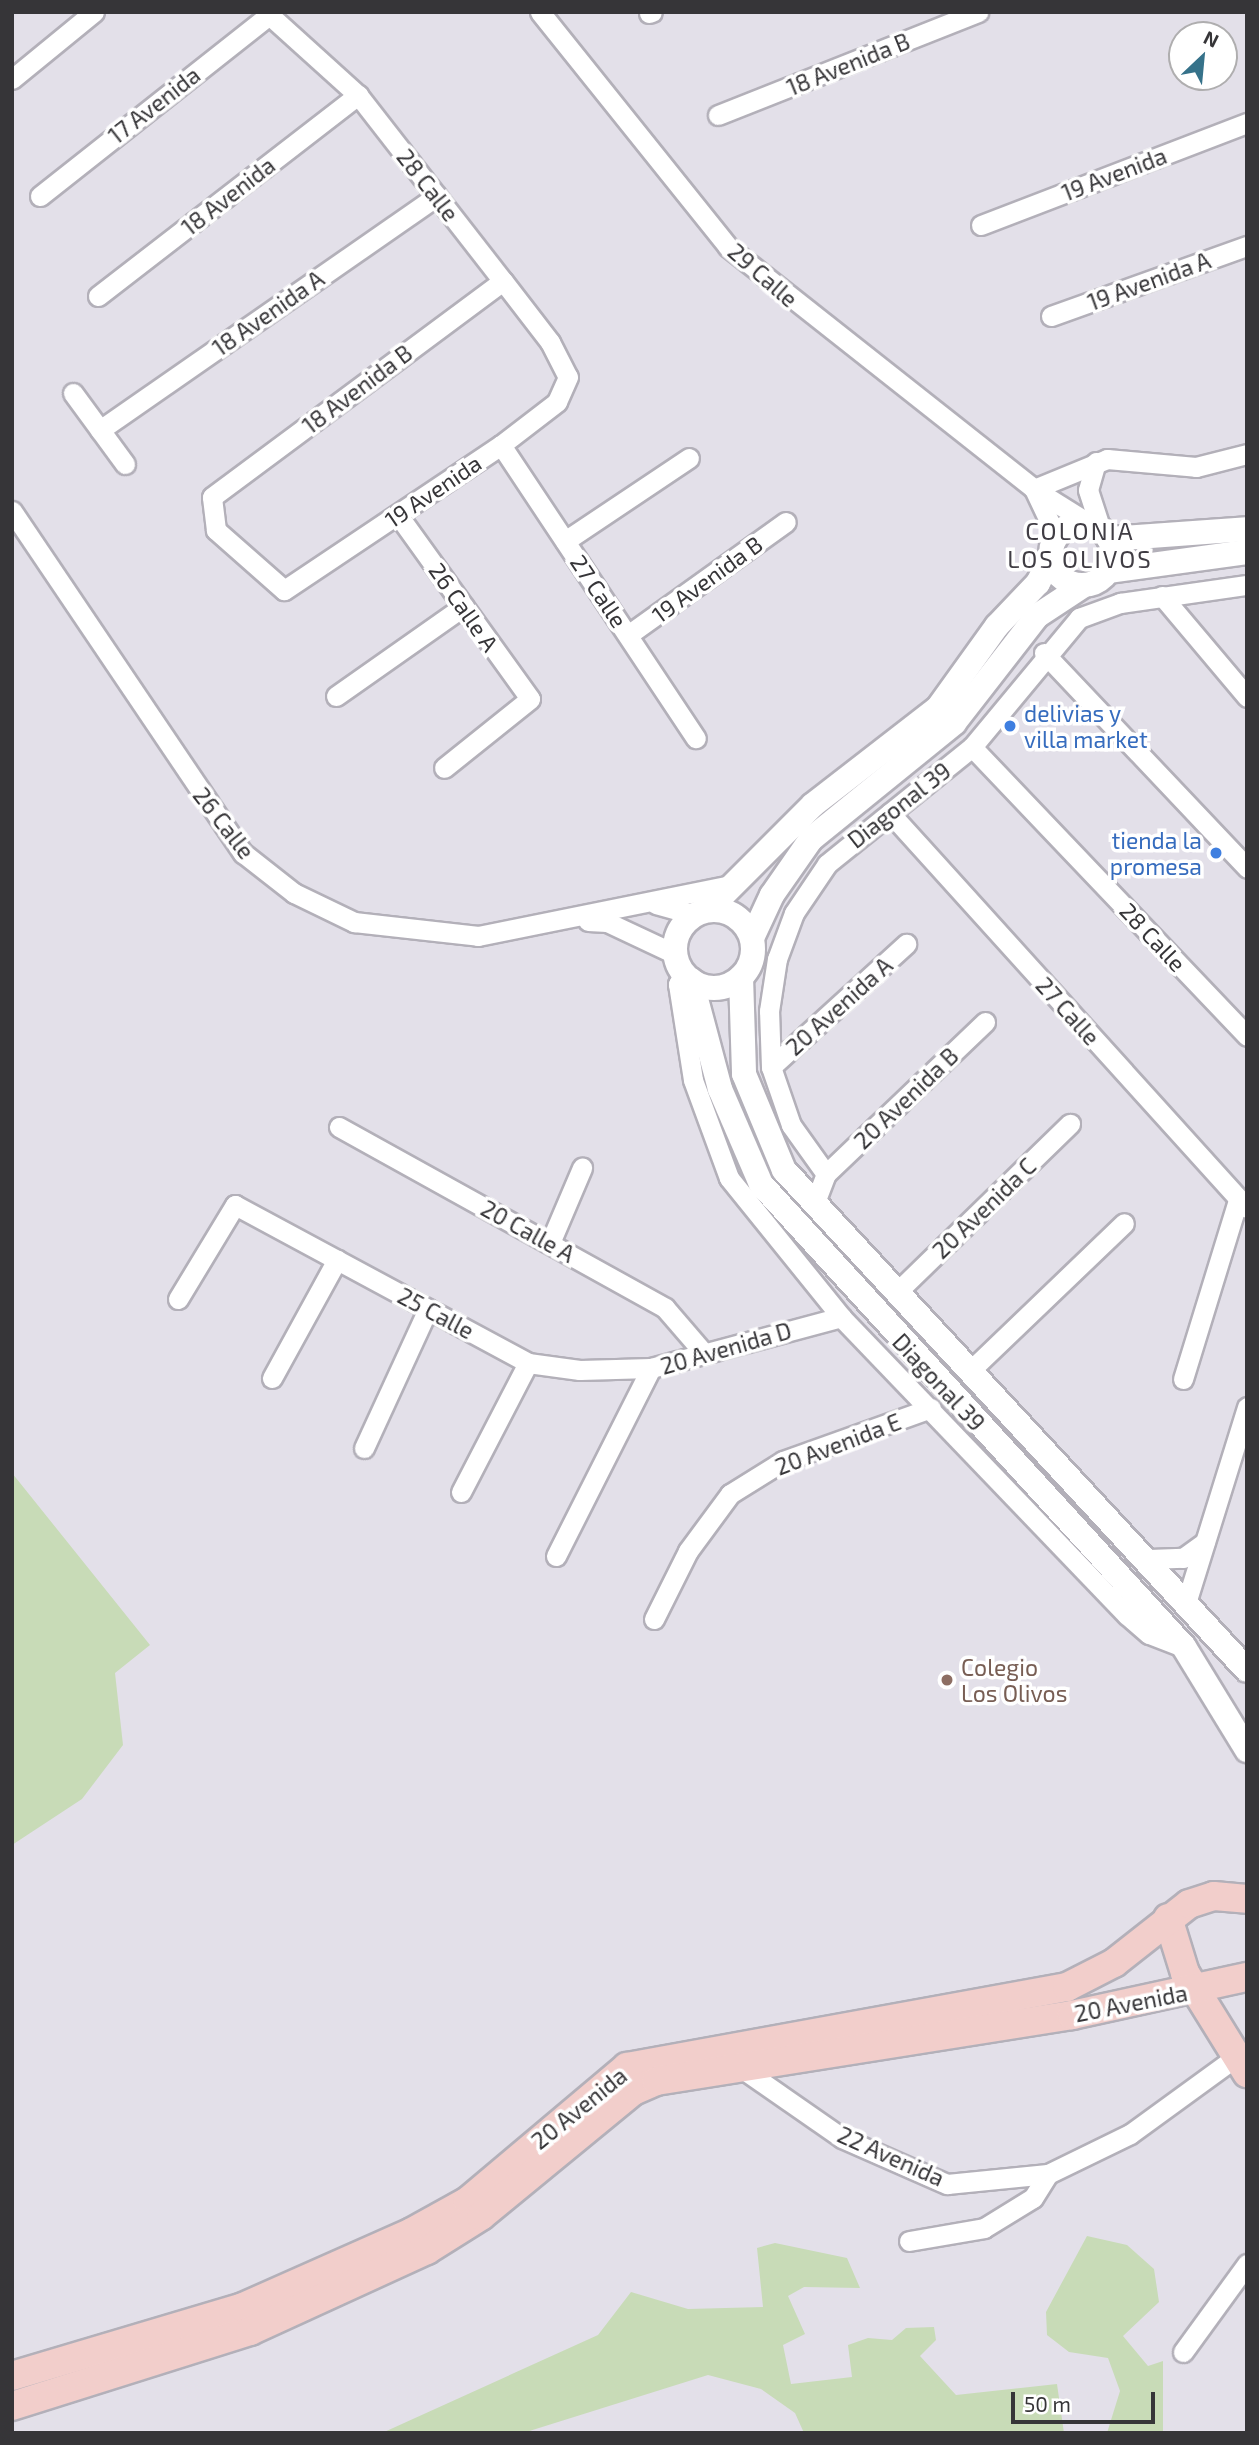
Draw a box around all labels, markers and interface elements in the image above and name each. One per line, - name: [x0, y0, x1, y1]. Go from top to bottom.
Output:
- north arrow: [1168, 21, 1238, 91]
- text: N: [1200, 25, 1223, 52]
- street label: 18 Avenida B: [782, 27, 914, 101]
- street label: 17 Avenida: [102, 61, 206, 149]
- street label: 19 Avenida: [1057, 141, 1171, 207]
- street label: 28 Calle: [391, 143, 465, 227]
- street label: 18 Avenida: [176, 151, 280, 241]
- street label: 29 Calle: [723, 237, 803, 313]
- street label: 19 Avenida A: [1083, 246, 1215, 316]
- street label: 18 Avenida A: [207, 264, 329, 362]
- street label: 18 Avenida B: [296, 339, 418, 439]
- street label: 19 Avenida: [379, 449, 487, 533]
- district label: COLONIA LOS OLIVOS: [1009, 517, 1151, 573]
- street label: 19 Avenida B: [646, 530, 768, 628]
- street label: 27 Calle: [565, 549, 633, 633]
- street label: 26 Calle A: [423, 557, 505, 657]
- place label: delivias y villa market: [1024, 699, 1148, 753]
- marker: delivias y villa market: [1002, 718, 1018, 734]
- street label: Diagonal 39: [842, 756, 956, 854]
- street label: 26 Calle: [188, 782, 260, 864]
- place label: tienda la promesa: [1110, 826, 1202, 880]
- marker: tienda la promesa: [1208, 845, 1224, 861]
- street label: 28 Calle: [1114, 897, 1192, 977]
- street label: 20 Avenida A: [780, 951, 898, 1061]
- street label: 27 Calle: [1030, 971, 1106, 1051]
- street label: 20 Avenida B: [848, 1041, 964, 1155]
- street label: 20 Avenida C: [926, 1152, 1042, 1264]
- street label: 20 Calle A: [476, 1194, 580, 1268]
- street label: 25 Calle: [393, 1282, 479, 1344]
- street label: 20 Avenida D: [657, 1316, 795, 1380]
- street label: Diagonal 39: [887, 1327, 991, 1437]
- street label: 20 Avenida E: [771, 1407, 905, 1481]
- place label: Colegio Los Olivos: [961, 1653, 1067, 1707]
- marker: Colegio Los Olivos: [939, 1672, 955, 1688]
- street label: 20 Avenida: [1072, 1978, 1190, 2028]
- street label: 20 Avenida: [526, 2061, 632, 2155]
- street label: 22 Avenida: [833, 2120, 949, 2192]
- scale bar: [1014, 2378, 1158, 2422]
- text: 50 m: [1024, 2391, 1071, 2416]

